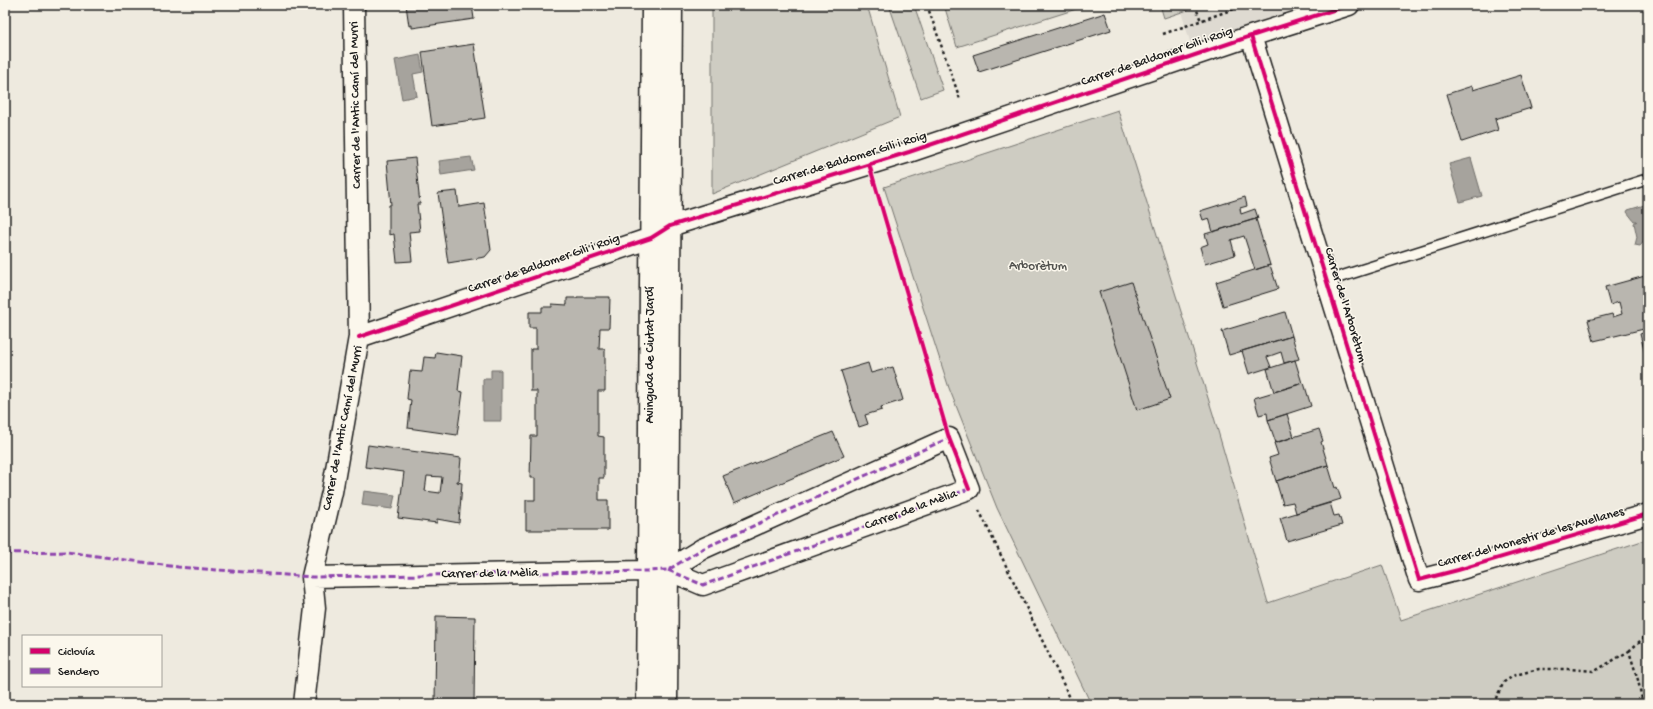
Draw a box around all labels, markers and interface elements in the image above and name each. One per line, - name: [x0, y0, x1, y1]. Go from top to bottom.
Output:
- street label: Carrer de l'Antic Camí del Murri: [347, 21, 365, 189]
- street label: Carrer de Baldomer Gili i Roig: [1079, 24, 1235, 90]
- street label: Carrer de Baldomer Gili i Roig: [772, 129, 928, 189]
- street label: Carrer de Baldomer Gili i Roig: [466, 231, 622, 297]
- street label: Carrer de l'Arborètum: [1320, 246, 1370, 364]
- park label: Arborètum: [1009, 259, 1067, 274]
- street label: Avinguda de Ciutat Jardí: [643, 285, 658, 424]
- street label: Carrer de l'Antic Camí del Murri: [320, 344, 366, 512]
- street label: Carrer de la Mèlia: [863, 486, 960, 534]
- street label: Carrer del Monestir de les Avellanes: [1436, 504, 1627, 572]
- street label: Carrer de la Mèlia: [441, 566, 539, 582]
- legend: [22, 635, 162, 687]
- text: Ciclovía: [58, 646, 95, 660]
- text: Sendero: [58, 666, 99, 680]

